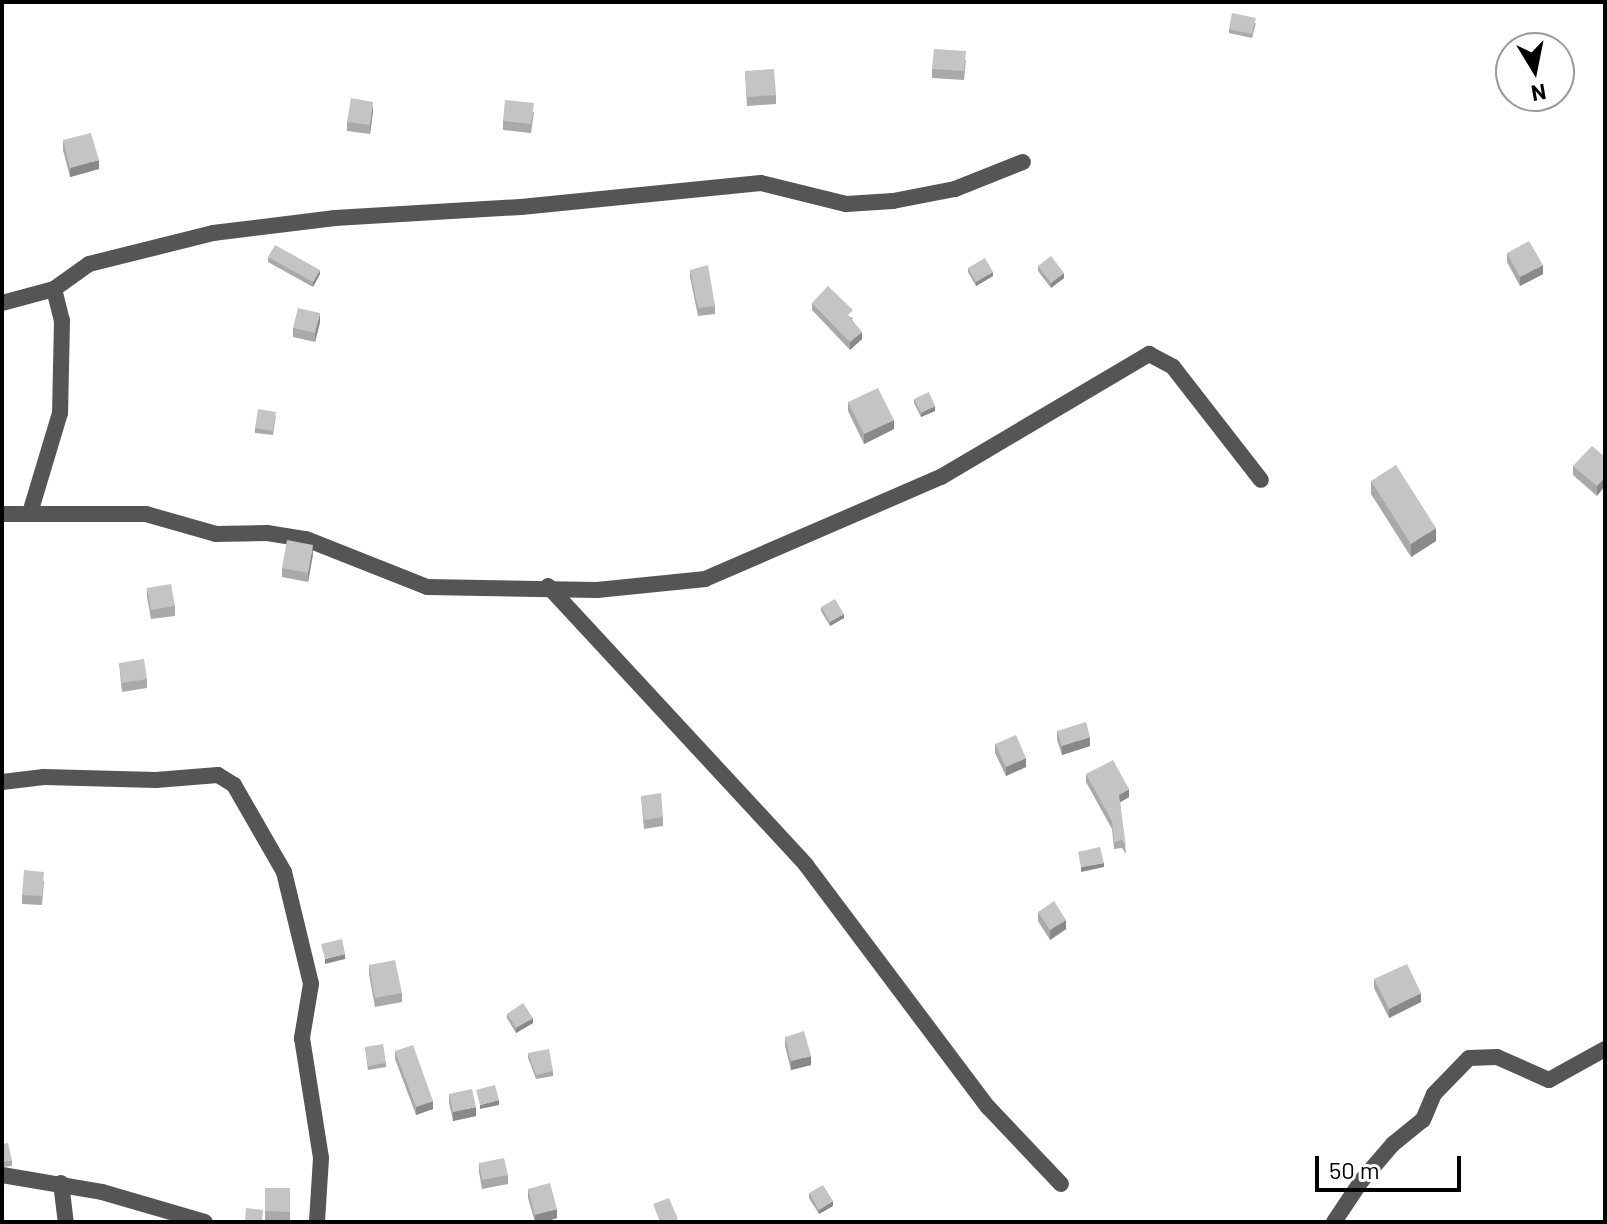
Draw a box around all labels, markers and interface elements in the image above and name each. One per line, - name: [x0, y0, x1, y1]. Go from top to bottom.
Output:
- north arrow: [1495, 32, 1575, 112]
- text: N: [1529, 80, 1548, 108]
- scale bar: [1319, 1140, 1465, 1190]
- text: 50 m: [1329, 1155, 1380, 1184]

